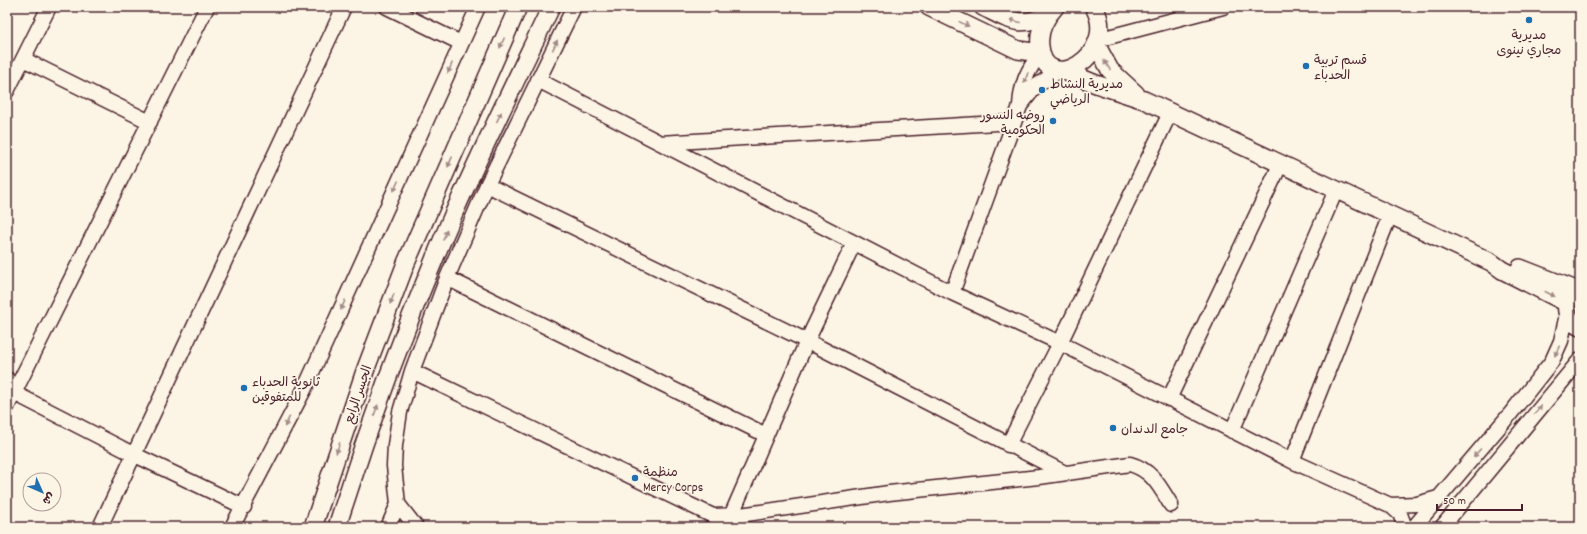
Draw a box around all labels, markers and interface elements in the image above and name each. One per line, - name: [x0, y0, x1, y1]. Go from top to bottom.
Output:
- marker: مديرية مجاري نينوى: [1524, 15, 1534, 25]
- one-way arrow: [1009, 17, 1022, 23]
- one-way arrow: [958, 21, 969, 27]
- place label: مديرية مجاري نينوى: [1497, 27, 1561, 61]
- one-way arrow: [499, 37, 505, 49]
- one-way arrow: [552, 39, 558, 51]
- place label: قسم تربية الحدباء: [1314, 52, 1367, 86]
- one-way arrow: [1103, 60, 1111, 70]
- marker: قسم تربية الحدباء: [1301, 61, 1311, 71]
- one-way arrow: [447, 62, 453, 73]
- one-way arrow: [1022, 72, 1028, 84]
- place label: مديرية النشاط الرياضي: [1050, 76, 1123, 110]
- marker: مديرية النشاط الرياضي: [1037, 85, 1047, 95]
- place label: روضه النسور الحكومية: [980, 107, 1045, 141]
- one-way arrow: [496, 112, 502, 123]
- marker: روضه النسور الحكومية: [1048, 116, 1058, 126]
- one-way arrow: [447, 156, 453, 168]
- one-way arrow: [393, 181, 399, 192]
- one-way arrow: [442, 229, 448, 241]
- one-way arrow: [1544, 291, 1555, 298]
- one-way arrow: [389, 294, 395, 306]
- one-way arrow: [340, 299, 346, 310]
- one-way arrow: [1554, 345, 1560, 357]
- street label: الجسر الرابع: [341, 363, 378, 427]
- place label: ثانوية الحدباء للمتفوقين: [252, 374, 321, 408]
- marker: ثانوية الحدباء للمتفوقين: [239, 383, 249, 393]
- one-way arrow: [374, 404, 380, 416]
- one-way arrow: [1533, 405, 1542, 415]
- one-way arrow: [284, 417, 291, 428]
- place label: جامع الدندان: [1121, 421, 1188, 440]
- marker: جامع الدندان: [1108, 423, 1118, 433]
- one-way arrow: [335, 442, 341, 454]
- one-way arrow: [1472, 448, 1481, 458]
- place label: منظمة Mercy Corps: [643, 464, 703, 498]
- north arrow: [22, 472, 62, 512]
- marker: منظمة Mercy Corps: [630, 473, 640, 483]
- scale bar: [1437, 486, 1522, 512]
- text: ش: [38, 488, 58, 508]
- text: 50 m: [1443, 493, 1466, 510]

